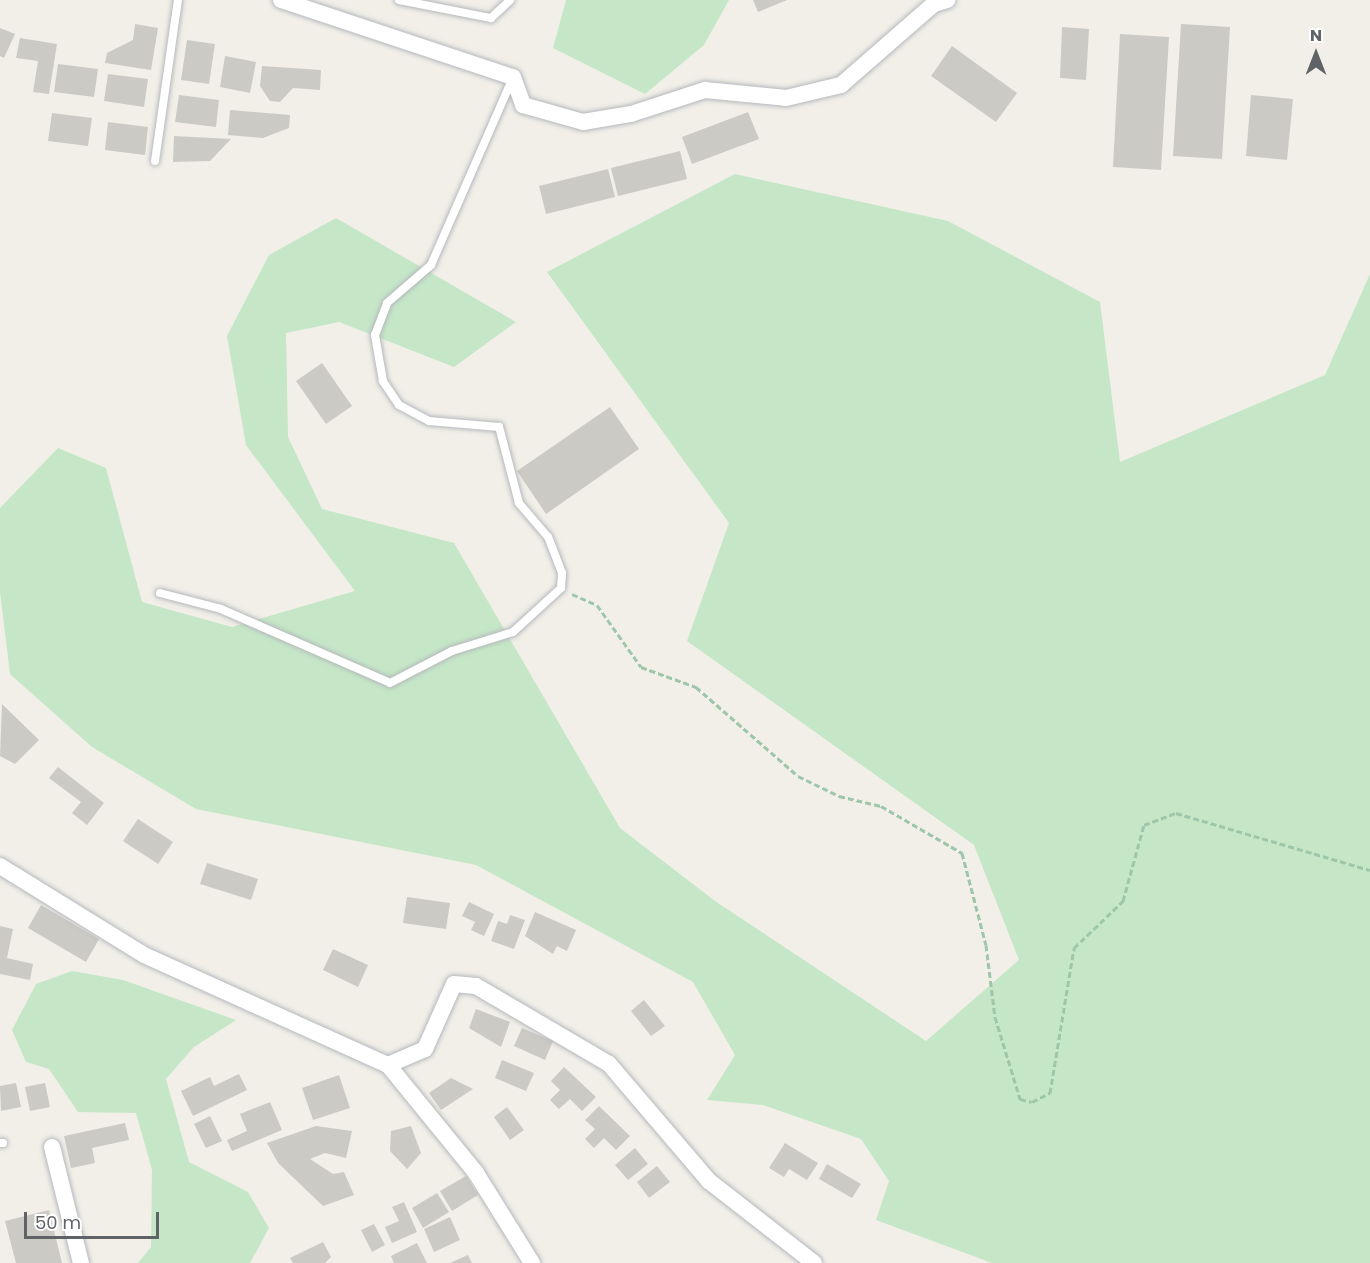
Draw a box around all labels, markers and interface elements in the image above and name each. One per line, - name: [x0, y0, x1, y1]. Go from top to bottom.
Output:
- north arrow: [1286, 24, 1346, 84]
- text: N: [1310, 24, 1322, 47]
- scale bar: [27, 1200, 162, 1238]
- text: 50 m: [35, 1210, 81, 1235]

